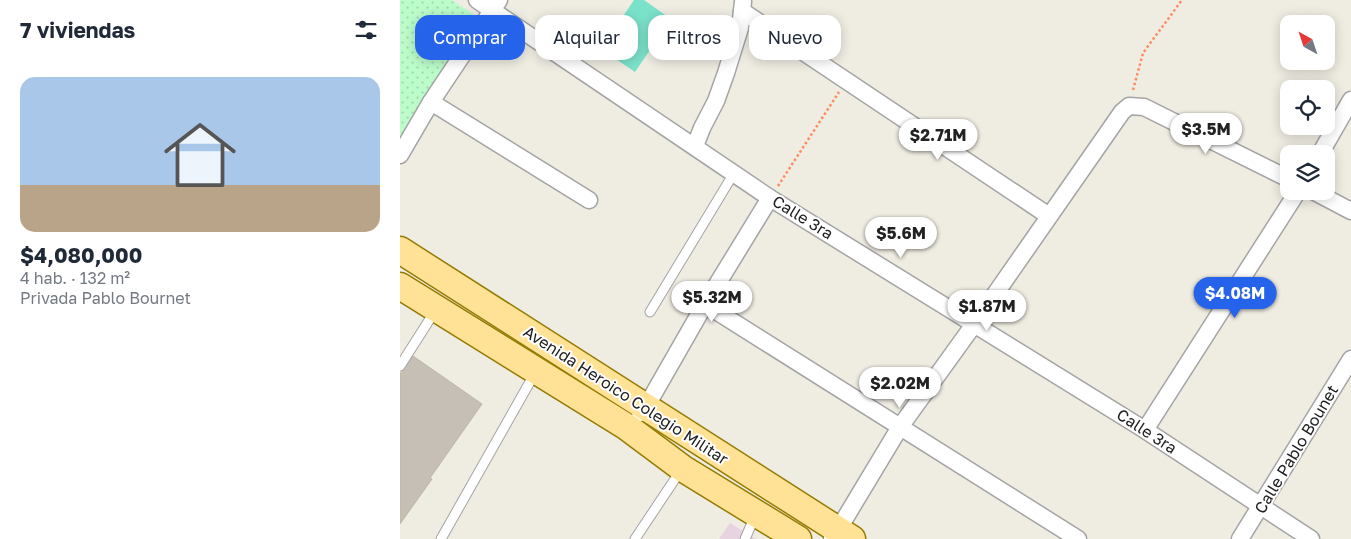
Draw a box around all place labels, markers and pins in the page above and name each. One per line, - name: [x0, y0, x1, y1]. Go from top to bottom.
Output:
- pin: $3.5M: [1171, 112, 1241, 155]
- pin: $2.71M: [897, 119, 979, 161]
- pin: $5.6M: [866, 216, 936, 259]
- pin: $4.08M: [1194, 276, 1276, 319]
- pin: $5.32M: [671, 280, 753, 323]
- pin: $1.87M: [946, 290, 1028, 332]
- pin: $2.02M: [859, 366, 941, 409]

